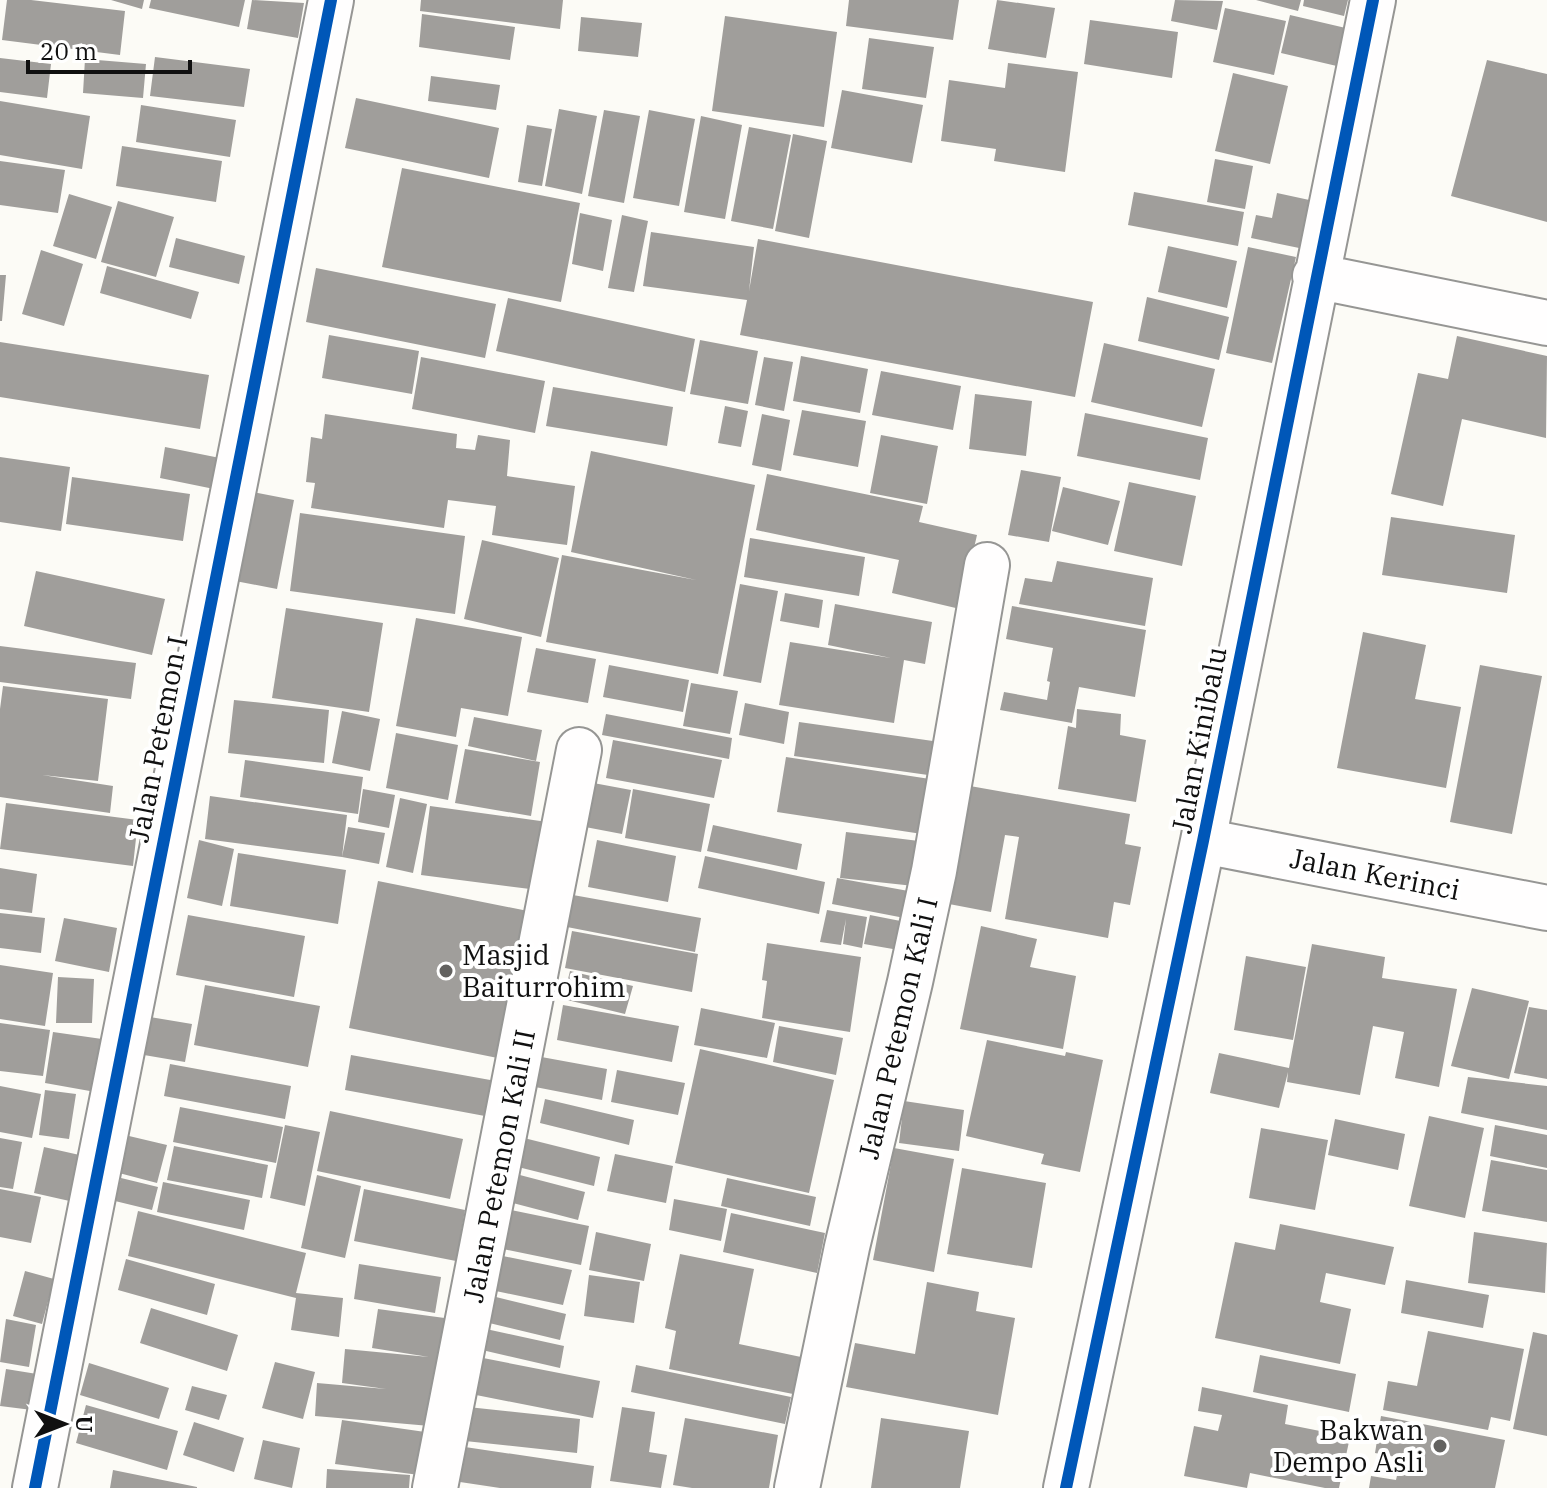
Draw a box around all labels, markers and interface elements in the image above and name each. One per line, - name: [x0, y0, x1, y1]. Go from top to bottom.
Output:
- scale bar: [28, 24, 190, 74]
- text: 20 m: [40, 35, 97, 67]
- street label: Jalan Petemon I: [119, 633, 196, 845]
- street label: Jalan Kinibalu: [1162, 643, 1235, 836]
- street label: Jalan Kerinci: [1287, 839, 1463, 908]
- street label: Jalan Petemon Kali I: [849, 893, 946, 1163]
- place label: Masjid Baiturrohim: [462, 936, 626, 1005]
- marker: Masjid Baiturrohim: [437, 962, 455, 980]
- street label: Jalan Petemon Kali II: [454, 1026, 543, 1306]
- north arrow: [24, 1384, 104, 1464]
- place label: Bakwan Dempo Asli: [1273, 1411, 1424, 1480]
- text: U: [70, 1416, 99, 1433]
- marker: Bakwan Dempo Asli: [1431, 1437, 1449, 1455]

